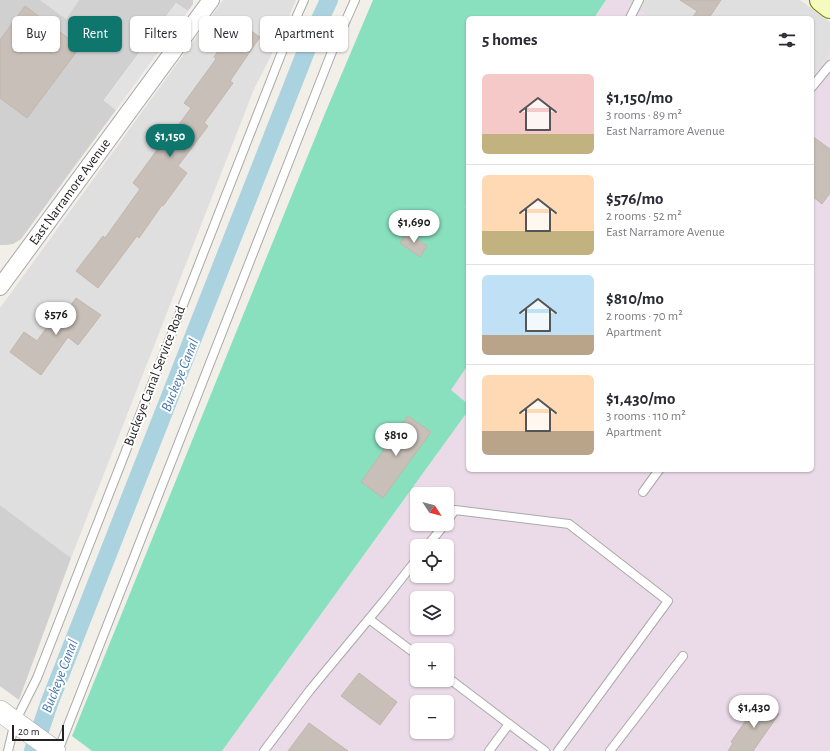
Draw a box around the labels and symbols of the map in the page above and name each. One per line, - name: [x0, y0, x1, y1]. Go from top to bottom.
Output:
- pin: $1,150: [137, 124, 203, 158]
- street label: East Narramore Avenue: [27, 136, 113, 248]
- pin: $1,690: [381, 210, 447, 244]
- pin: $576: [32, 302, 80, 336]
- street label: Buckeye Canal Service Road: [122, 304, 188, 448]
- water label: Buckeye Canal: [159, 336, 202, 414]
- pin: $810: [372, 423, 420, 457]
- north arrow: [410, 487, 454, 531]
- water label: Buckeye Canal: [39, 637, 81, 715]
- pin: $1,430: [721, 695, 787, 729]
- scale bar: [12, 723, 64, 742]

